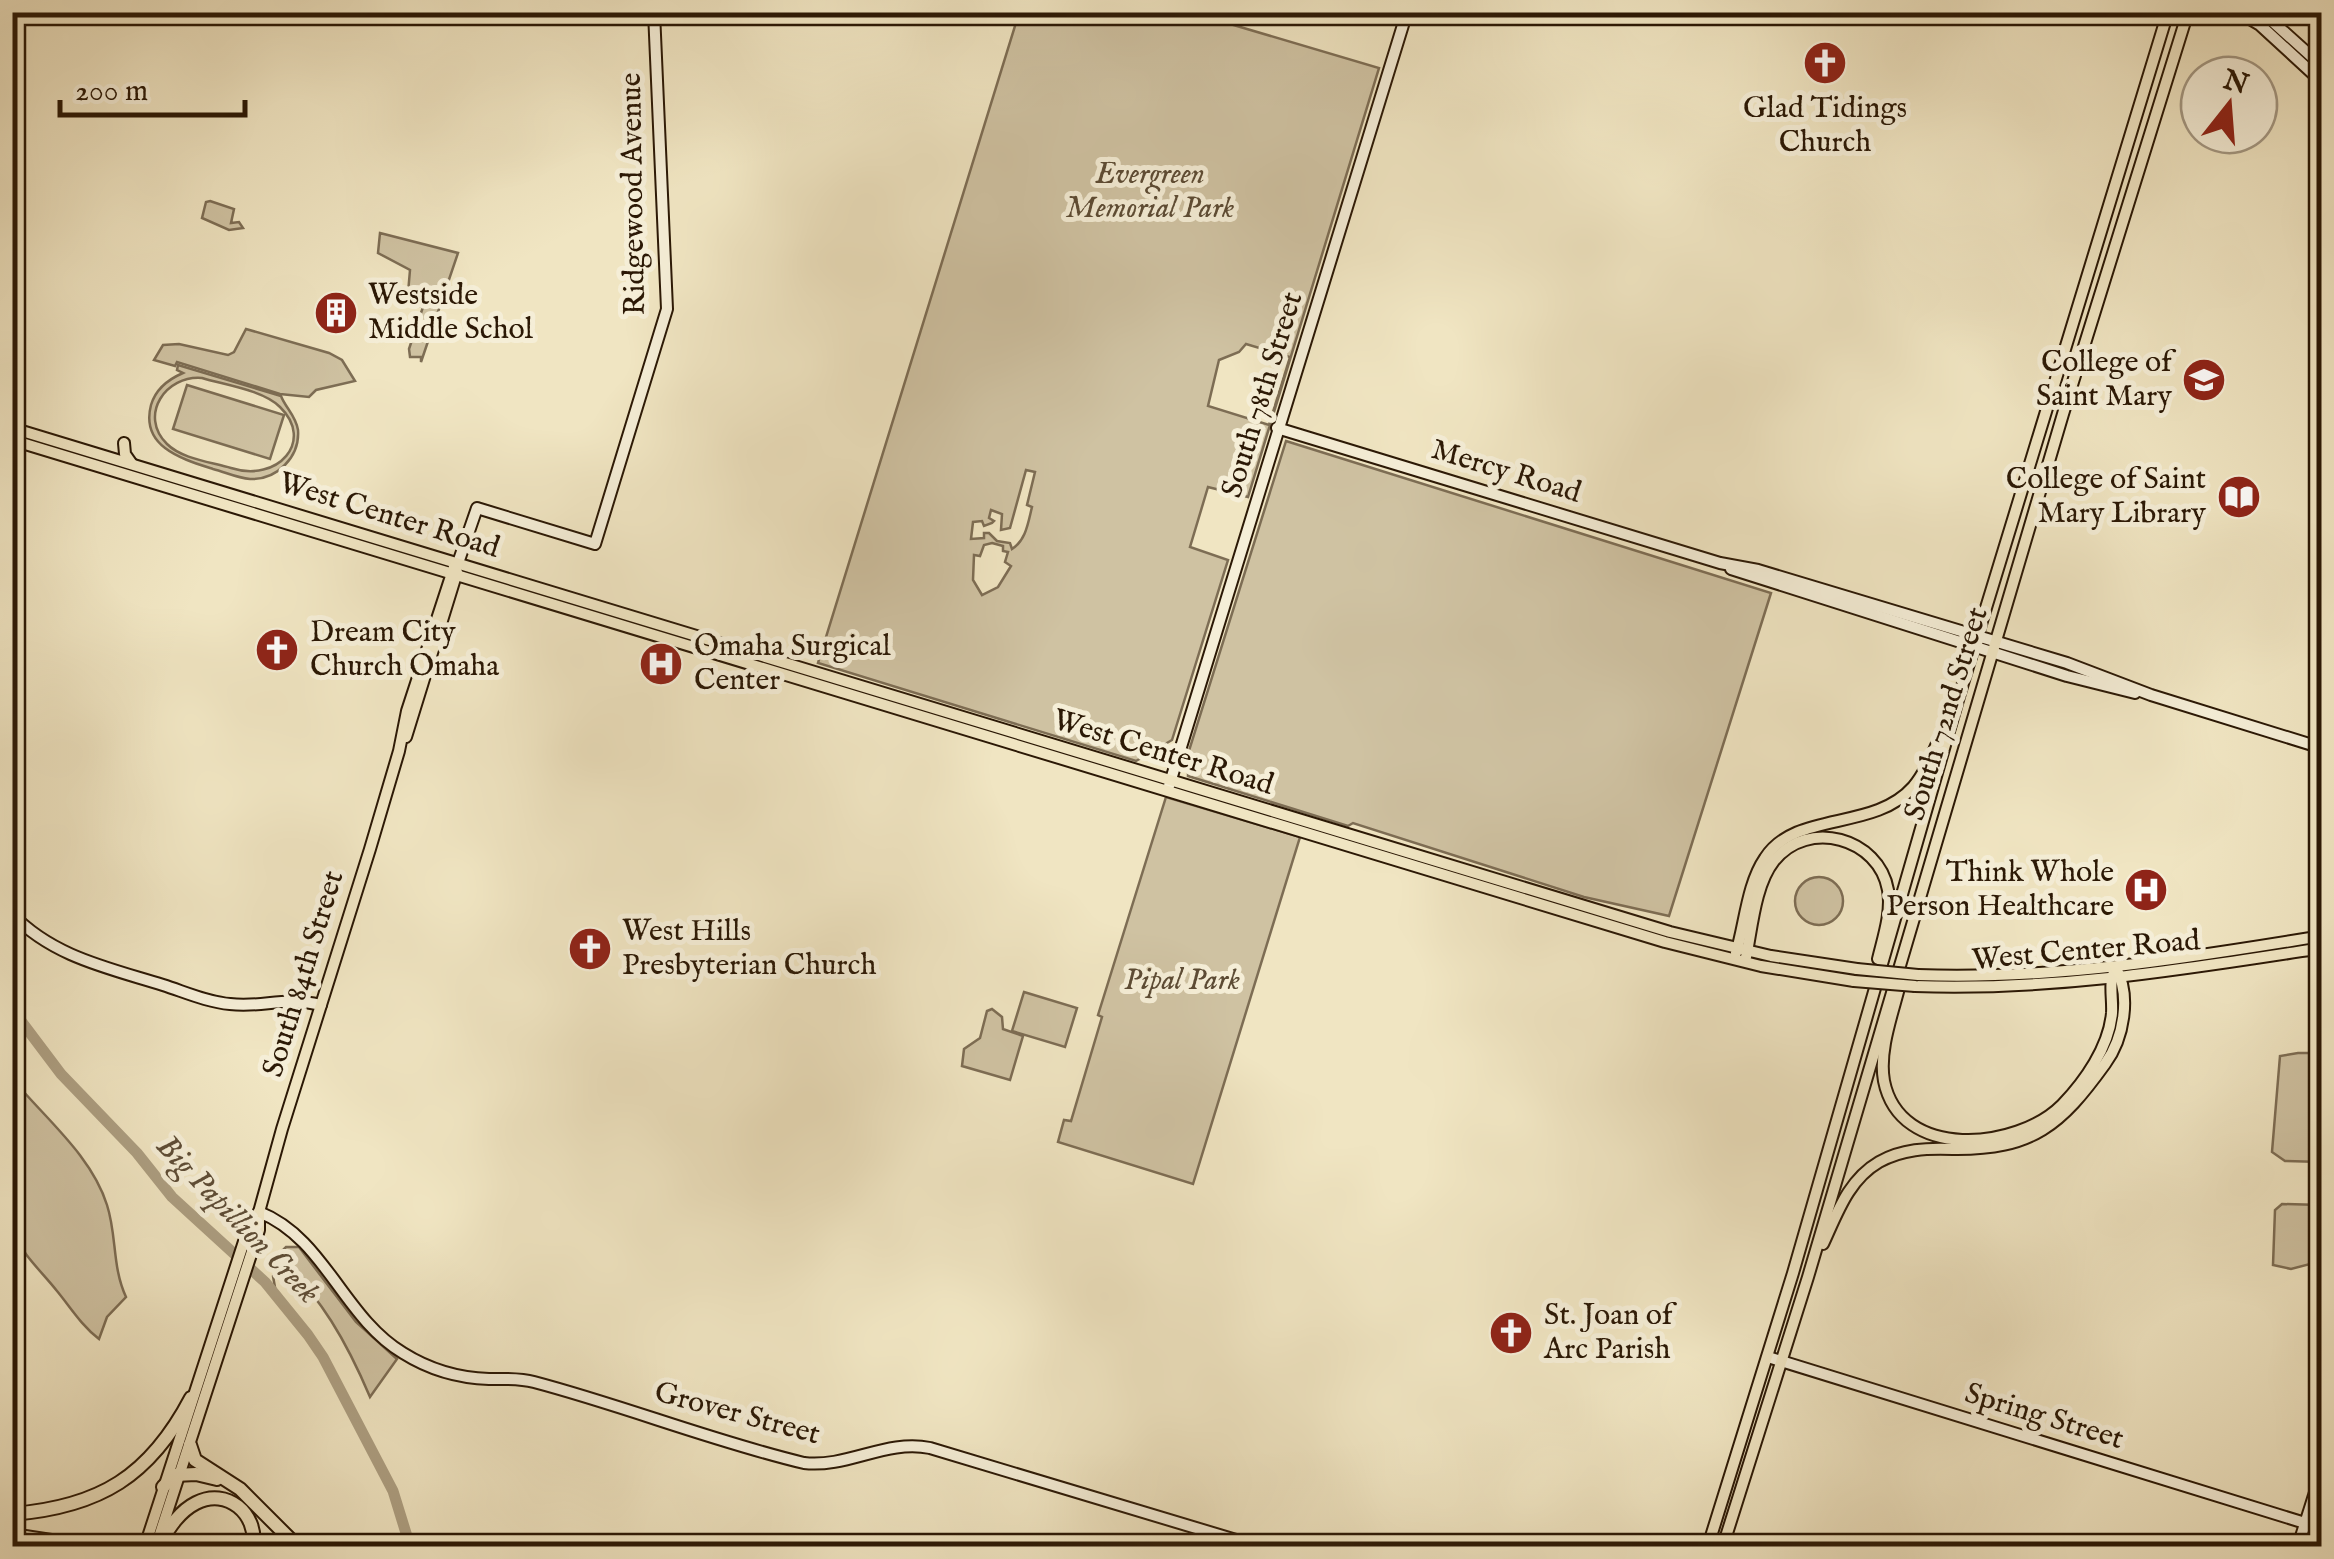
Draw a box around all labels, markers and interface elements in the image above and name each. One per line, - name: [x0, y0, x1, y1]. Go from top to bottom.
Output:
- church icon: Glad Tidings Church: [1802, 40, 1848, 86]
- scale bar: [60, 55, 245, 117]
- north arrow: [2179, 55, 2279, 155]
- text: N: [2218, 63, 2252, 104]
- street label: Ridgewood Avenue: [613, 72, 655, 316]
- text: 200 m: [75, 73, 148, 111]
- place label: Glad Tidings Church: [1743, 90, 1907, 162]
- park label: Evergreen Memorial Park: [1066, 156, 1234, 228]
- place label: Westside Middle Schol: [368, 277, 534, 349]
- street label: South 78th Street: [1214, 288, 1312, 502]
- building icon: Westside Middle Schol: [313, 290, 359, 336]
- place label: College of Saint Mary: [2036, 344, 2177, 416]
- school or university icon: College of Saint Mary: [2181, 357, 2227, 403]
- street label: Mercy Road: [1426, 431, 1586, 513]
- place label: College of Saint Mary Library: [2006, 461, 2206, 533]
- street label: West Center Road: [274, 464, 505, 568]
- library icon: College of Saint Mary Library: [2216, 474, 2262, 520]
- street label: South 72nd Street: [1897, 603, 1997, 825]
- place label: Dream City Church Omaha: [310, 614, 499, 686]
- church icon: Dream City Church Omaha: [254, 627, 300, 673]
- place label: Omaha Surgical Center: [694, 628, 891, 700]
- hospital icon: Omaha Surgical Center: [638, 641, 684, 687]
- street label: West Center Road: [1048, 701, 1279, 805]
- place label: Think Whole Person Healthcare: [1886, 854, 2114, 926]
- street label: South 84th Street: [255, 866, 353, 1082]
- hospital icon: Think Whole Person Healthcare: [2123, 867, 2169, 913]
- place label: West Hills Presbyterian Church: [622, 913, 876, 985]
- street label: West Center Road: [1970, 922, 2203, 980]
- church icon: West Hills Presbyterian Church: [567, 926, 613, 972]
- park label: Pipal Park: [1124, 962, 1240, 1000]
- water label: Big Papillion Creek: [146, 1127, 328, 1313]
- place label: St. Joan of Arc Parish: [1543, 1297, 1678, 1369]
- church icon: St. Joan of Arc Parish: [1488, 1310, 1534, 1356]
- street label: Grover Street: [650, 1374, 824, 1454]
- street label: Spring Street: [1960, 1375, 2128, 1459]

